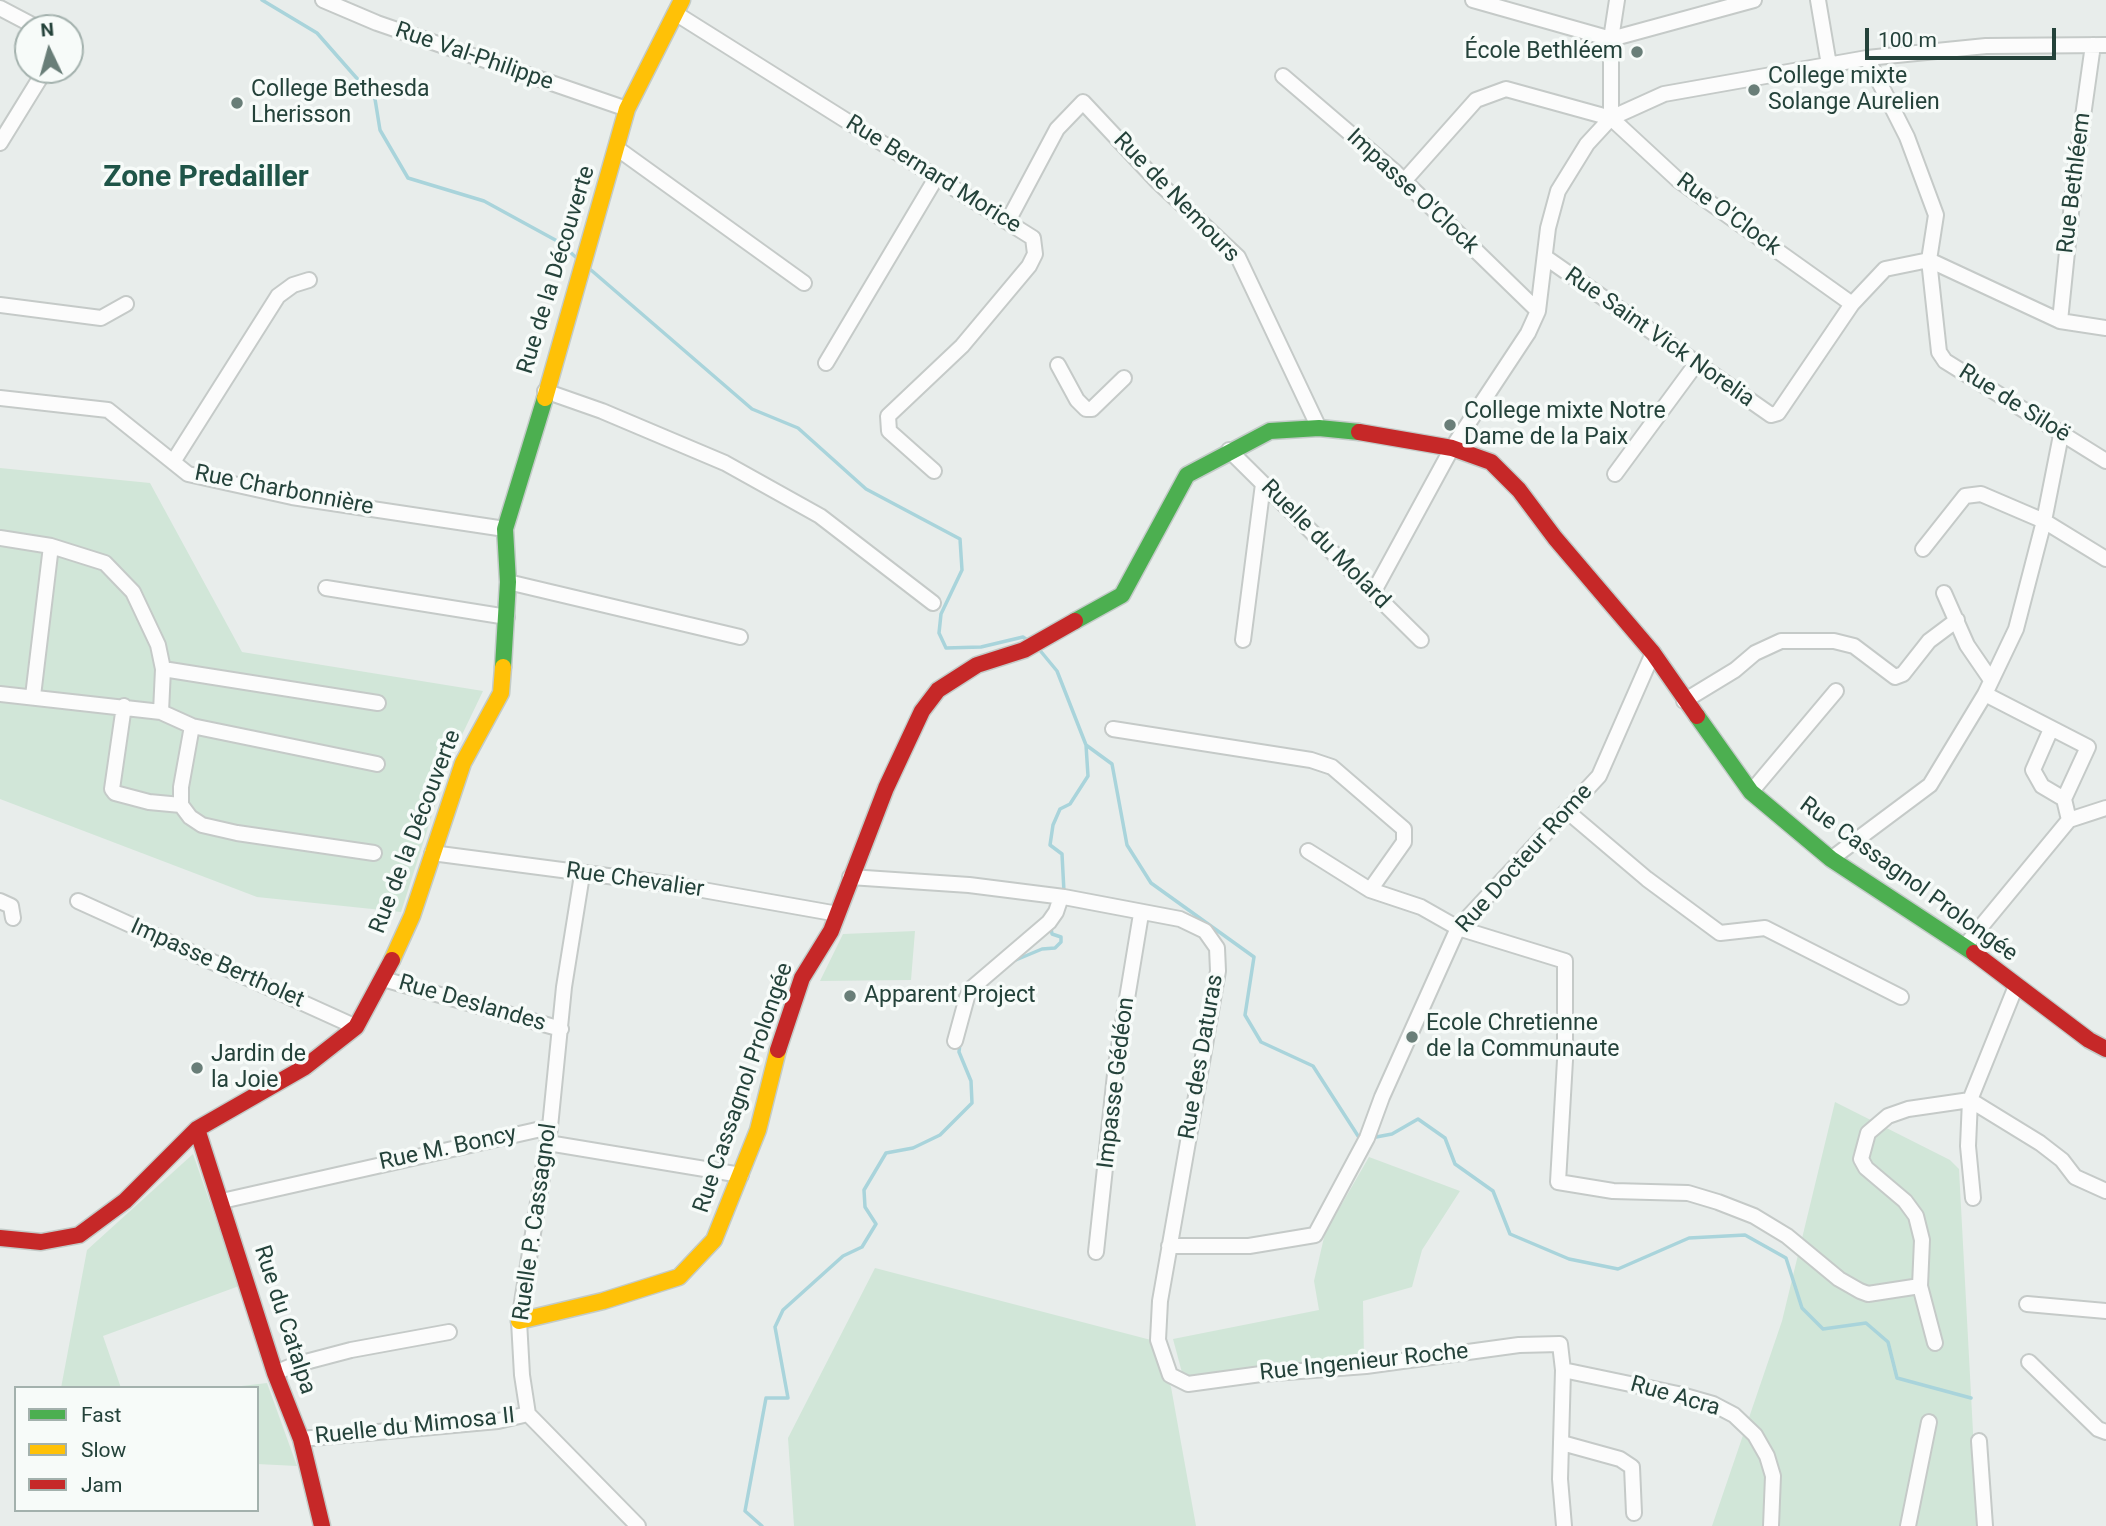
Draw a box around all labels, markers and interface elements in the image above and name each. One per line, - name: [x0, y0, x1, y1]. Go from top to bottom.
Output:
- north arrow: [14, 14, 84, 84]
- scale bar: [1868, 14, 2059, 58]
- street label: Rue Val-Philippe: [391, 17, 557, 97]
- text: N: [40, 18, 55, 42]
- text: 100 m: [1878, 28, 1937, 52]
- place label: École Bethléem: [1465, 38, 1623, 66]
- marker: École Bethléem: [1629, 44, 1645, 60]
- place label: College mixte Solange Aurelien: [1768, 63, 1940, 117]
- place label: College Bethesda Lherisson: [251, 76, 430, 130]
- marker: College mixte Solange Aurelien: [1746, 82, 1762, 98]
- marker: College Bethesda Lherisson: [229, 95, 245, 111]
- street label: Rue Bernard Morice: [840, 110, 1026, 240]
- street label: Rue Bethléem: [2053, 111, 2097, 255]
- street label: Impasse O'Clock: [1340, 124, 1484, 260]
- street label: Rue de Nemours: [1107, 127, 1245, 269]
- district label: Zone Predailler: [103, 160, 309, 196]
- street label: Rue de la Découverte: [512, 163, 602, 377]
- street label: Rue O'Clock: [1671, 168, 1785, 262]
- street label: Rue Saint Vick Norelia: [1559, 262, 1759, 414]
- street label: Rue de Siloë: [1953, 359, 2075, 449]
- place label: College mixte Notre Dame de la Paix: [1464, 398, 1666, 452]
- marker: College mixte Notre Dame de la Paix: [1442, 417, 1458, 433]
- street label: Rue Charbonnière: [192, 460, 376, 522]
- street label: Ruelle du Molard: [1255, 475, 1395, 615]
- street label: Rue de la Découverte: [364, 726, 468, 938]
- street label: Rue Docteur Rome: [1451, 779, 1599, 939]
- street label: Rue Cassagnol Prolongée: [1794, 792, 2022, 968]
- street label: Rue Chevalier: [564, 858, 706, 904]
- street label: Impasse Bertholet: [126, 913, 308, 1015]
- street label: Rue Cassagnol Prolongée: [688, 959, 800, 1217]
- street label: Rue Deslandes: [395, 970, 549, 1038]
- street label: Rue des Daturas: [1174, 972, 1230, 1142]
- place label: Apparent Project: [864, 982, 1036, 1010]
- marker: Apparent Project: [842, 988, 858, 1004]
- street label: Impasse Gédéon: [1093, 996, 1141, 1170]
- place label: Ecole Chretienne de la Communaute: [1426, 1010, 1619, 1064]
- marker: Ecole Chretienne de la Communaute: [1404, 1029, 1420, 1045]
- place label: Jardin de la Joie: [211, 1041, 306, 1095]
- marker: Jardin de la Joie: [189, 1060, 205, 1076]
- street label: Rue M. Boncy: [377, 1121, 519, 1177]
- street label: Ruelle P. Cassagnol: [508, 1122, 564, 1322]
- street label: Rue du Catalpa: [247, 1242, 321, 1398]
- street label: Rue Ingenieur Roche: [1258, 1338, 1470, 1388]
- street label: Rue Acra: [1627, 1371, 1723, 1423]
- legend: [14, 1386, 259, 1512]
- text: Fast: [81, 1403, 121, 1427]
- street label: Ruelle du Mimosa II: [314, 1403, 516, 1451]
- text: Slow: [81, 1438, 126, 1462]
- text: Jam: [81, 1473, 122, 1497]

